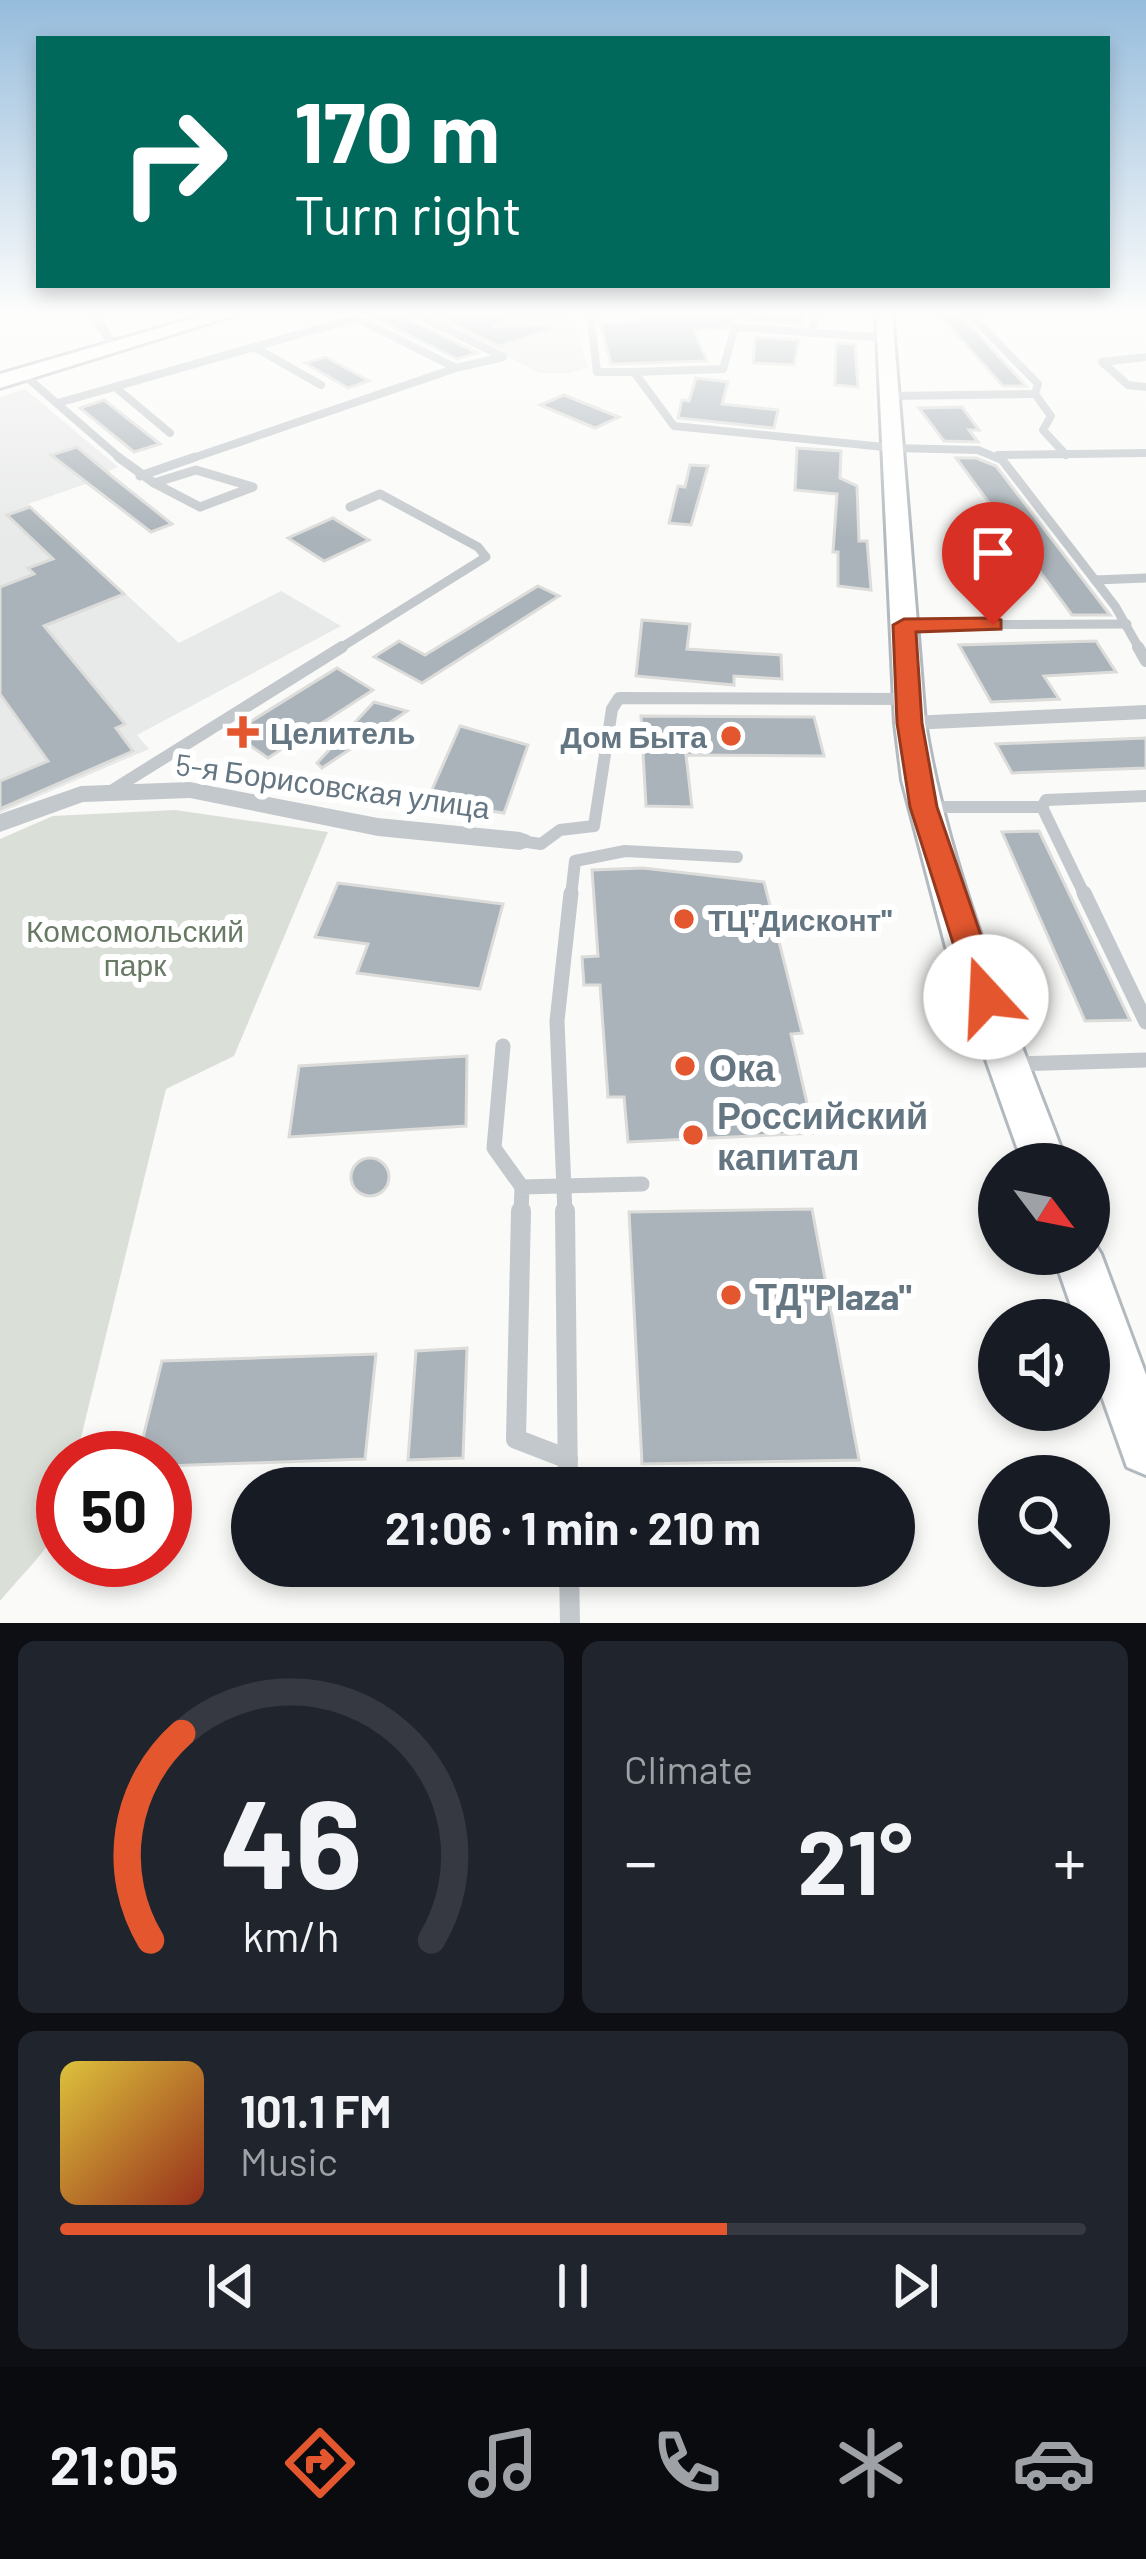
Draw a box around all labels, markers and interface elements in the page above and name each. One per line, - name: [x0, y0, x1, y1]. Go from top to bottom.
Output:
- text: 170 m: [294, 79, 500, 180]
- icon: right: [96, 84, 252, 240]
- text: Turn right: [294, 181, 522, 246]
- pin: [942, 502, 1044, 625]
- icon: arrive: [960, 520, 1026, 586]
- place label: Целитель: [270, 714, 415, 750]
- marker: Целитель: [227, 716, 259, 748]
- place label: Дом Быта: [561, 718, 707, 754]
- marker: Дом Быта: [718, 723, 744, 749]
- street label: 5-я Борисовская улица: [173, 745, 493, 825]
- place label: ТЦ"Дисконт": [708, 901, 892, 937]
- marker: ТЦ"Дисконт": [671, 906, 697, 932]
- park label: Комсомольский парк: [26, 912, 244, 982]
- position arrow: [923, 934, 1049, 1060]
- place label: Ока: [709, 1045, 776, 1088]
- marker: Ока: [672, 1053, 698, 1079]
- place label: Российский капитал: [717, 1093, 928, 1177]
- marker: Российский капитал: [680, 1122, 706, 1148]
- north arrow: [978, 1143, 1110, 1275]
- map controls: [978, 1143, 1110, 1587]
- place label: ТД"Plaza": [755, 1274, 912, 1318]
- marker: ТД"Plaza": [718, 1282, 744, 1308]
- button: sound: [978, 1299, 1110, 1431]
- speed limit sign: 50: [36, 1431, 192, 1587]
- button: search: [978, 1455, 1110, 1587]
- text: 21:06 · 1 min · 210 m: [385, 1500, 761, 1554]
- text: Climate: [624, 1745, 753, 1792]
- text: 46: [220, 1764, 362, 1914]
- text: 21°: [797, 1805, 913, 1913]
- text: −: [624, 1820, 657, 1899]
- text: +: [1053, 1820, 1086, 1899]
- text: km/h: [242, 1909, 340, 1961]
- text: 101.1 FM: [240, 2083, 391, 2137]
- text: Music: [240, 2137, 338, 2184]
- icon: previous: [198, 2253, 264, 2319]
- icon: pause: [540, 2253, 606, 2319]
- icon: next: [882, 2253, 948, 2319]
- icon: directions: [278, 2421, 362, 2505]
- icon: music: [461, 2421, 545, 2505]
- icon: phone: [645, 2421, 729, 2505]
- icon: climate: [829, 2421, 913, 2505]
- icon: car: [1012, 2421, 1096, 2505]
- text: 21:05: [50, 2431, 178, 2496]

